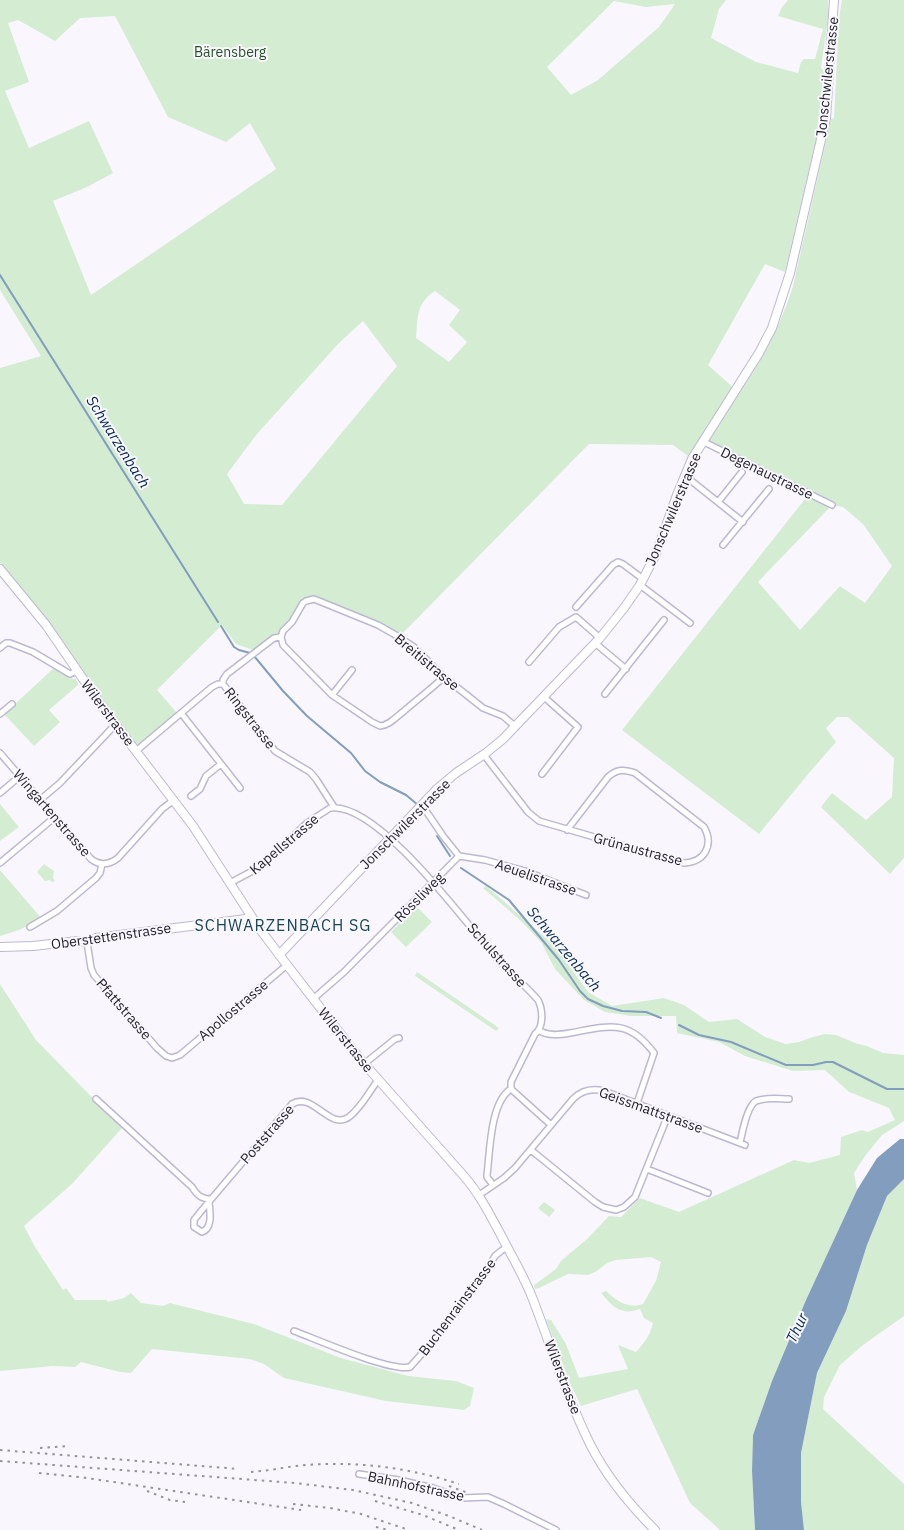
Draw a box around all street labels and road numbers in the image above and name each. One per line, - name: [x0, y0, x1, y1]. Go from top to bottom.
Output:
- street label: Jonschwilerstrasse: [812, 16, 842, 138]
- street label: Degenaustrasse: [718, 443, 817, 503]
- street label: Jonschwilerstrasse: [641, 450, 705, 568]
- street label: Breitistrasse: [391, 630, 463, 695]
- street label: Wilerstrasse: [77, 676, 139, 750]
- street label: Ringstrasse: [220, 684, 280, 753]
- street label: Wingartenstrasse: [9, 766, 95, 861]
- street label: Jonschwilerstrasse: [356, 775, 454, 873]
- street label: Kapellstrasse: [246, 810, 323, 878]
- street label: Grünaustrasse: [591, 828, 685, 870]
- street label: Aeuelistrasse: [493, 855, 579, 899]
- street label: Rössliweg: [390, 868, 448, 926]
- street label: Oberstettenstrasse: [50, 919, 172, 953]
- street label: Schulstrasse: [463, 919, 531, 991]
- street label: Pfattstrasse: [92, 975, 156, 1044]
- street label: Apollostrasse: [194, 975, 272, 1044]
- street label: Wilerstrasse: [314, 1004, 378, 1076]
- street label: Geissmattstrasse: [597, 1083, 706, 1137]
- street label: Poststrasse: [236, 1100, 298, 1167]
- street label: Buchenrainstrasse: [415, 1255, 500, 1359]
- street label: Wilerstrasse: [541, 1337, 585, 1417]
- street label: Bahnhofstrasse: [366, 1467, 466, 1505]

